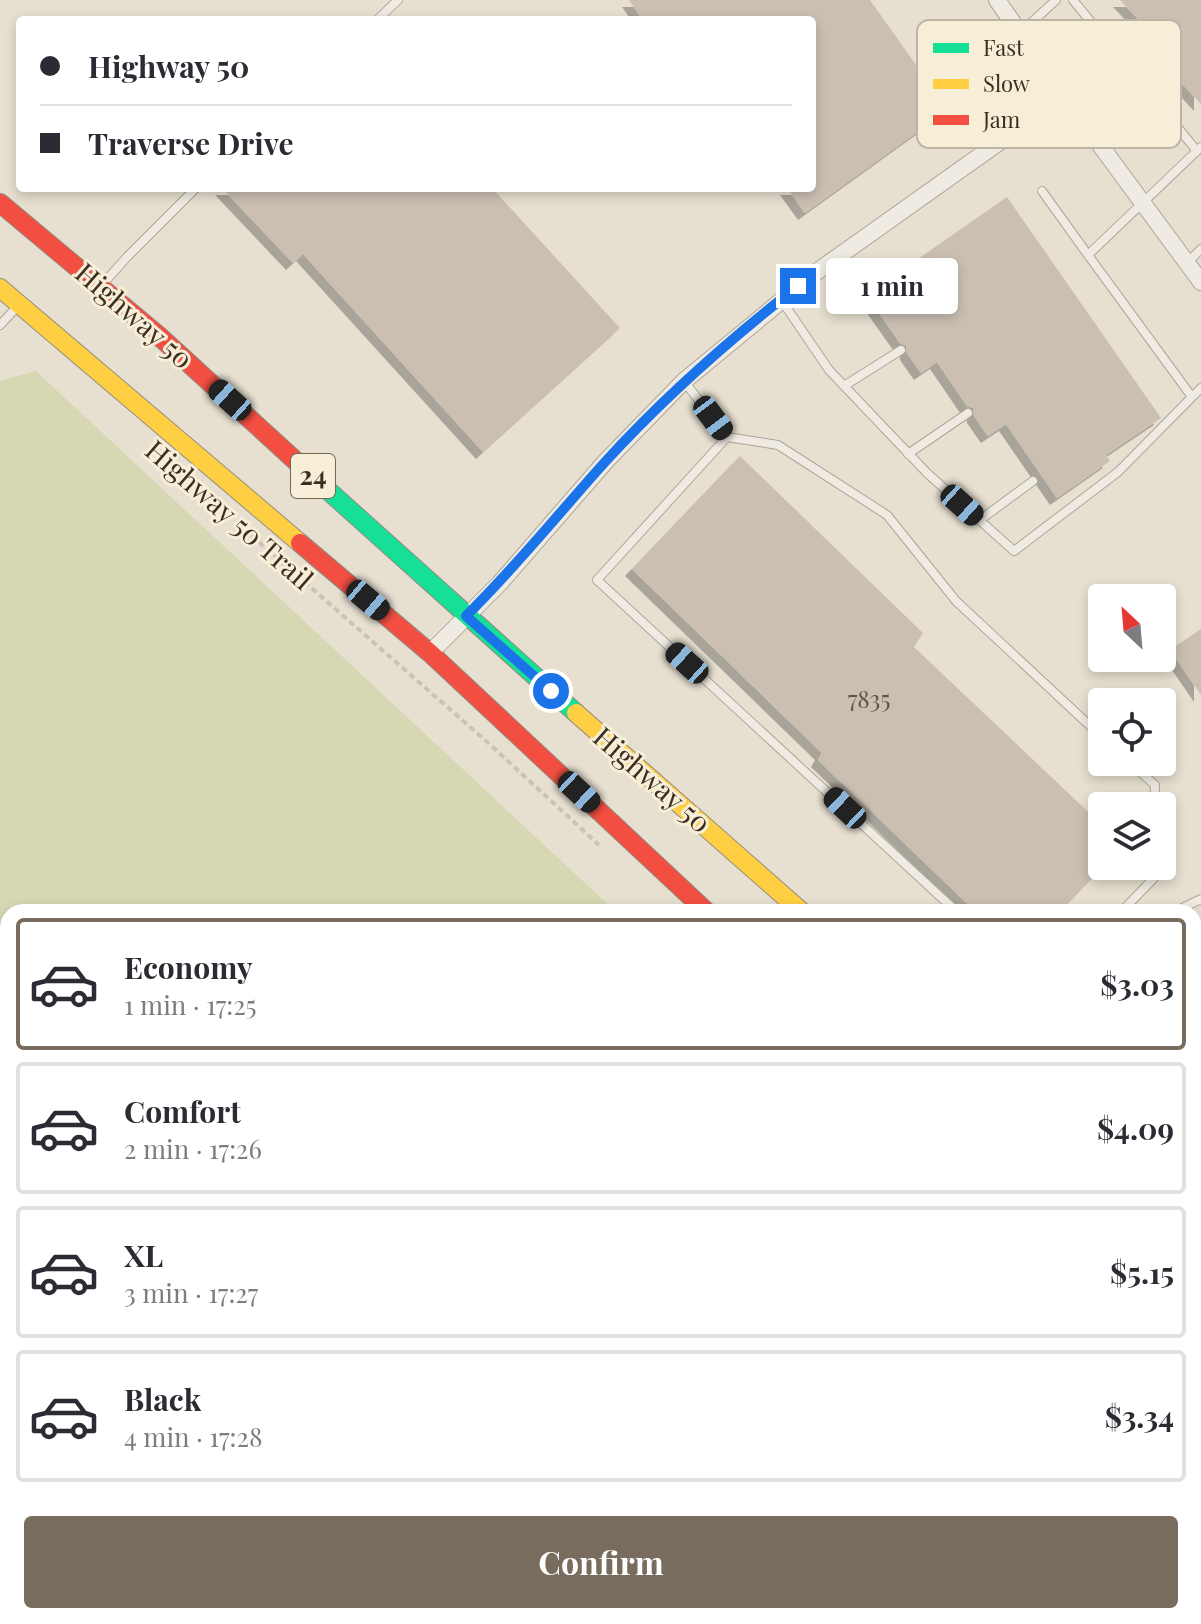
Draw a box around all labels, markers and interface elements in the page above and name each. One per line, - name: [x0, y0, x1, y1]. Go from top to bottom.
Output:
- legend: [917, 20, 1181, 148]
- text: Fast: [983, 32, 1025, 62]
- text: Highway 50: [88, 46, 249, 86]
- text: Slow: [983, 68, 1030, 98]
- text: Jam: [982, 104, 1021, 134]
- text: Traverse Drive: [88, 123, 294, 163]
- street label: Highway 50: [68, 254, 202, 376]
- callout: 1 min: [826, 258, 958, 314]
- route end: [780, 268, 816, 304]
- text: 1 min: [860, 268, 924, 303]
- car: [204, 375, 256, 425]
- car: [689, 392, 737, 444]
- street label: Highway 50 Trail: [138, 431, 322, 597]
- road number: 24: [291, 454, 335, 498]
- car: [936, 480, 988, 530]
- car: [342, 575, 394, 625]
- north arrow: [1088, 584, 1176, 672]
- map controls: [1088, 584, 1176, 880]
- car: [661, 638, 713, 688]
- route start: [533, 673, 569, 709]
- house number: 7835: [848, 682, 890, 714]
- button: locate: [1088, 688, 1176, 776]
- street label: Highway 50: [586, 718, 720, 840]
- car: [553, 767, 605, 817]
- car: [819, 783, 871, 833]
- button: layers: [1088, 792, 1176, 880]
- text: Economy: [124, 947, 253, 987]
- icon: car: [28, 948, 100, 1020]
- text: $3.03: [1100, 964, 1174, 1004]
- text: 1 min · 17:25: [124, 987, 256, 1022]
- text: Comfort: [124, 1091, 241, 1131]
- icon: car: [28, 1092, 100, 1164]
- text: $4.09: [1097, 1108, 1174, 1148]
- text: 2 min · 17:26: [124, 1131, 262, 1166]
- text: XL: [124, 1235, 163, 1275]
- icon: car: [28, 1236, 100, 1308]
- text: $5.15: [1110, 1252, 1174, 1292]
- text: 3 min · 17:27: [124, 1275, 258, 1310]
- text: Black: [124, 1379, 201, 1419]
- icon: car: [28, 1380, 100, 1452]
- text: $3.34: [1105, 1396, 1174, 1436]
- text: 4 min · 17:28: [124, 1419, 262, 1454]
- button: Confirm: [24, 1516, 1178, 1608]

